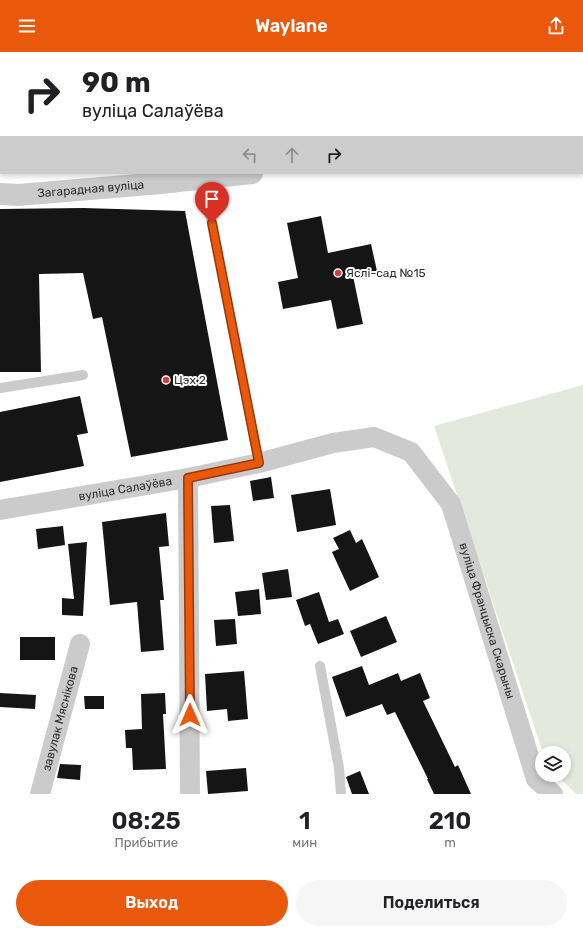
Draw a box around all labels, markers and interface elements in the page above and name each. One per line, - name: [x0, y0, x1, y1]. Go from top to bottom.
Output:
- icon: menu: [16, 15, 38, 37]
- text: Waylane: [255, 15, 328, 37]
- icon: share: [545, 15, 567, 37]
- text: 90 m: [82, 66, 151, 99]
- icon: right: [16, 68, 68, 120]
- text: вуліца Салаўёва: [82, 100, 224, 122]
- icon: left: [239, 144, 261, 166]
- icon: ahead: [281, 144, 303, 166]
- icon: right: [323, 144, 345, 166]
- street label: Загарадная вуліца: [37, 177, 145, 200]
- pin: [195, 182, 229, 223]
- icon: arrive: [201, 188, 223, 210]
- place label: Яслі-сад №15: [346, 266, 426, 280]
- marker: Яслі-сад №15: [333, 268, 343, 278]
- place label: Цэх 2: [174, 373, 206, 387]
- marker: Цэх 2: [161, 375, 171, 385]
- street label: вуліца Салаўёва: [77, 474, 173, 504]
- street label: вуліца Францыска Скарыны: [456, 541, 518, 700]
- street label: завулак Мяснікова: [39, 665, 81, 773]
- position arrow: [169, 694, 211, 736]
- map controls: [535, 746, 571, 782]
- button: layers: [535, 746, 571, 782]
- text: 08:25: [112, 807, 181, 835]
- text: 1: [299, 807, 310, 835]
- text: 210: [429, 807, 471, 835]
- text: Прибытие: [114, 835, 178, 850]
- text: мин: [292, 835, 317, 850]
- text: m: [444, 835, 456, 850]
- button: Выход: [16, 880, 288, 926]
- button: Поделиться: [296, 880, 567, 926]

